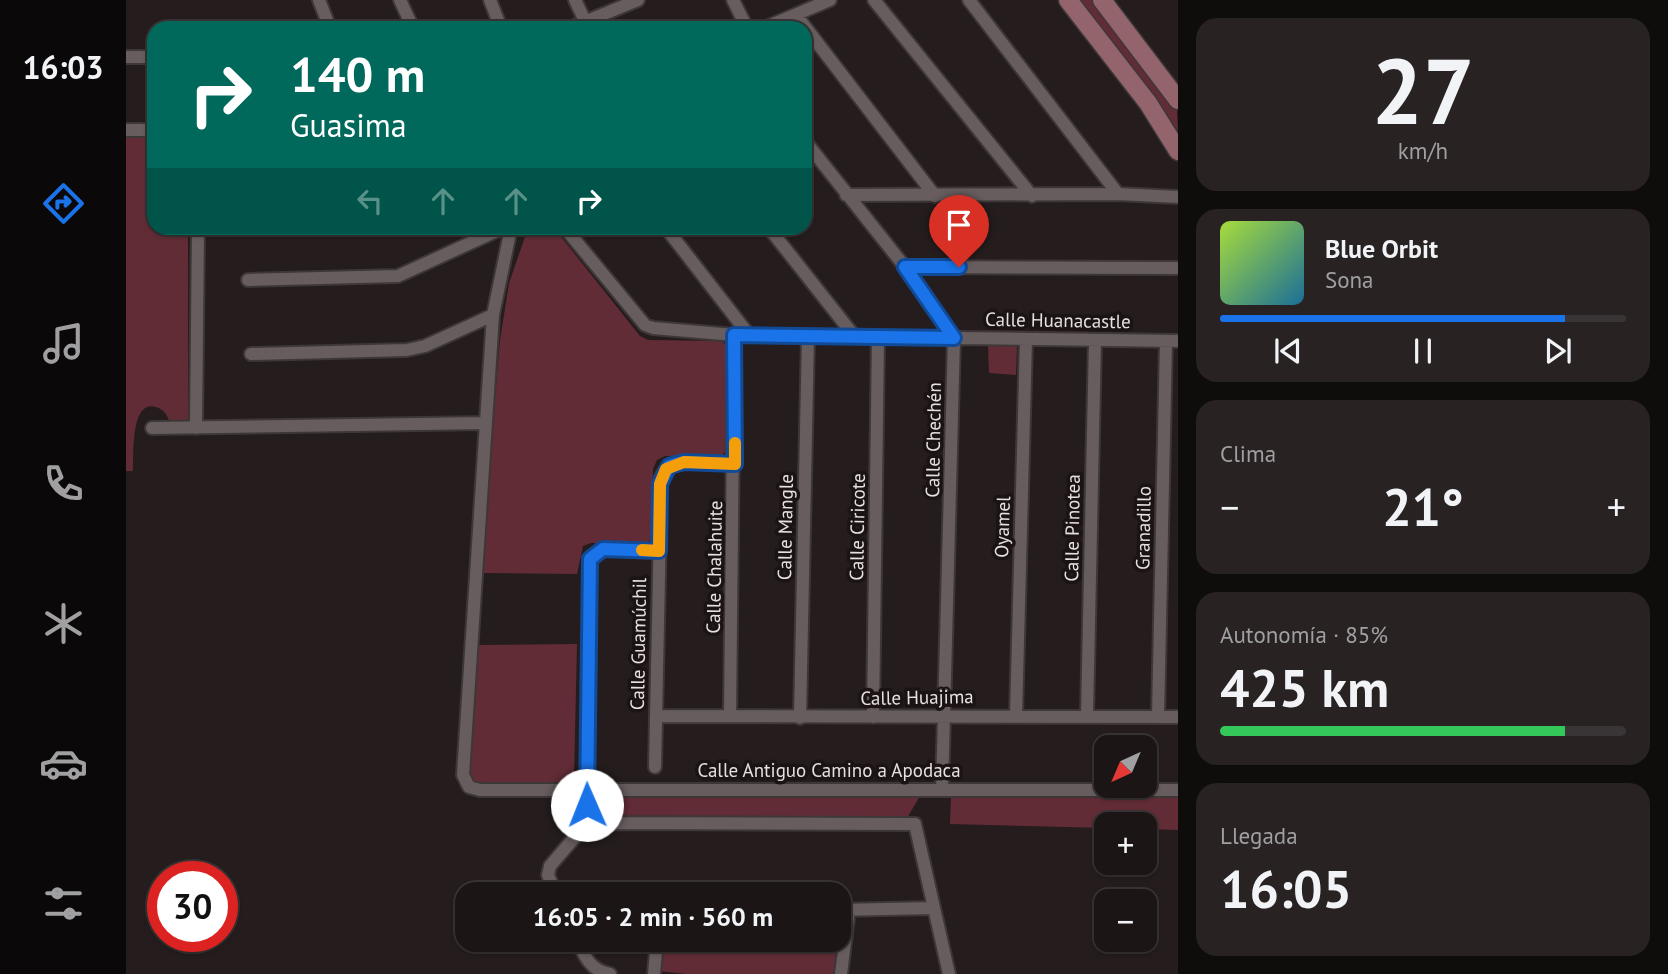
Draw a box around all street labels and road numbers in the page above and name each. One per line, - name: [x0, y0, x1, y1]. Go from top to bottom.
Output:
- street label: Calle Huanacastle: [985, 307, 1131, 333]
- street label: Calle Chechén: [920, 382, 946, 498]
- street label: Calle Ciricote: [844, 473, 870, 581]
- street label: Calle Mangle: [772, 474, 798, 580]
- street label: Calle Pinotea: [1059, 474, 1085, 582]
- street label: Granadillo: [1130, 486, 1156, 570]
- street label: Oyamel: [989, 495, 1015, 558]
- street label: Calle Chalahuite: [701, 500, 727, 634]
- street label: Calle Guamúchil: [625, 577, 651, 710]
- street label: Calle Huajima: [860, 684, 974, 710]
- street label: Calle Antiguo Camino a Apodaca: [697, 758, 961, 782]

